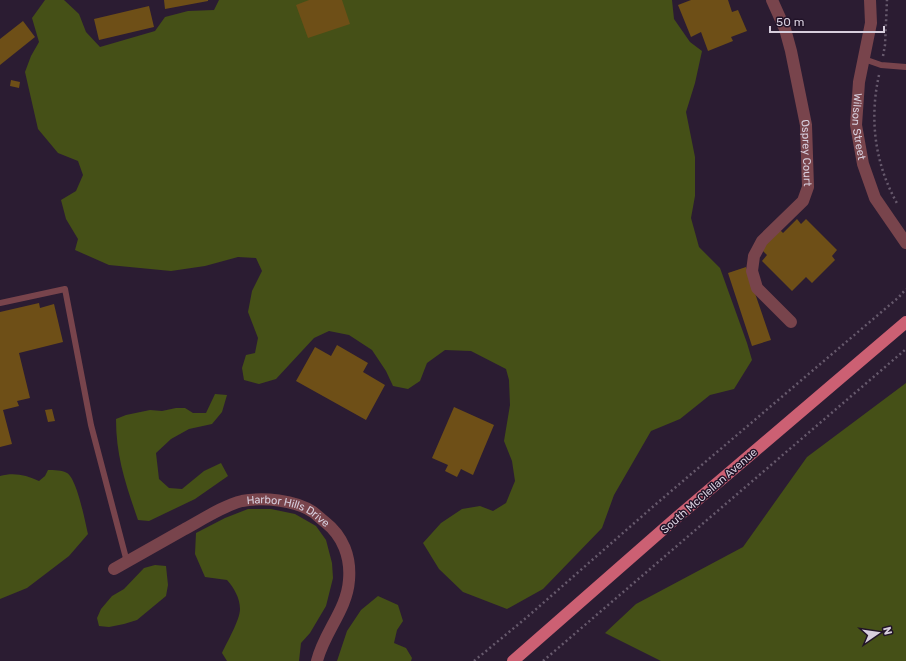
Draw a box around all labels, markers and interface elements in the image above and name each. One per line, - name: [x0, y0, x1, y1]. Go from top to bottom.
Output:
- scale bar: [770, 8, 884, 34]
- text: 50 m: [776, 15, 804, 29]
- street label: Wilson Street: [849, 93, 869, 162]
- street label: Osprey Court: [799, 118, 814, 187]
- street label: South McClellan Avenue: [658, 446, 760, 536]
- street label: Harbor Hills Drive: [246, 493, 332, 530]
- north arrow: [858, 613, 898, 653]
- text: N: [880, 626, 894, 636]

